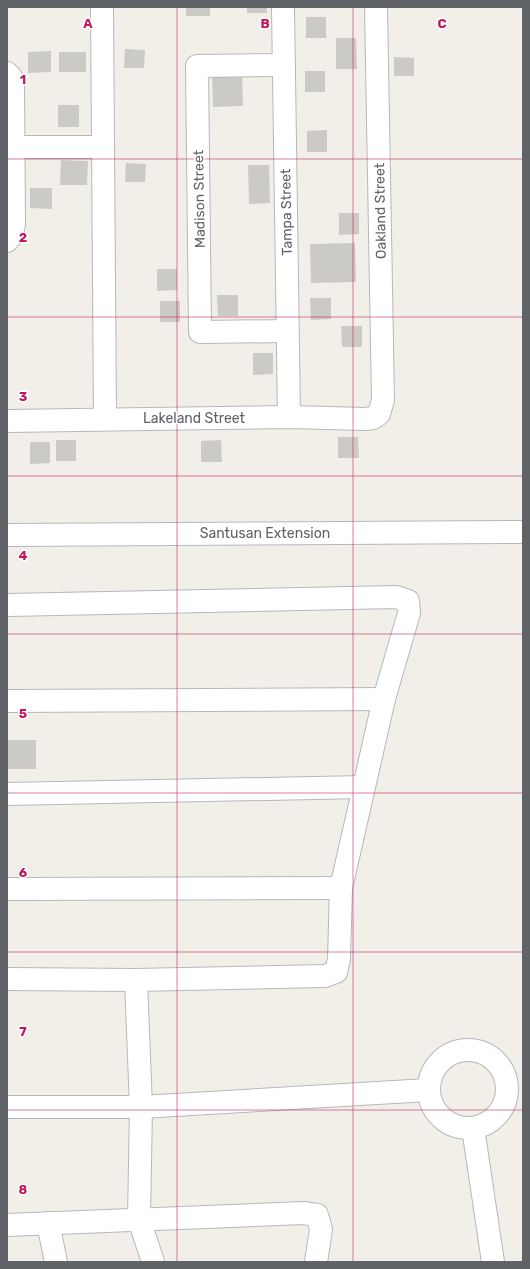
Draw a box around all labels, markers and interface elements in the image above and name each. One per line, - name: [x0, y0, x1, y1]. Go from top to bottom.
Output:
- text: A: [83, 16, 93, 31]
- text: B: [260, 16, 270, 31]
- text: C: [437, 16, 447, 31]
- text: 1: [20, 72, 26, 87]
- street label: Madison Street: [190, 149, 209, 248]
- street label: Oakland Street: [371, 162, 390, 259]
- street label: Tampa Street: [277, 168, 296, 256]
- text: 2: [19, 230, 27, 245]
- text: 3: [19, 389, 28, 404]
- street label: Lakeland Street: [143, 410, 246, 427]
- street label: Santusan Extension: [200, 525, 330, 542]
- text: 4: [19, 548, 28, 563]
- text: 5: [19, 706, 27, 721]
- text: 6: [19, 865, 28, 880]
- text: 7: [19, 1024, 27, 1039]
- text: 8: [19, 1182, 28, 1197]

